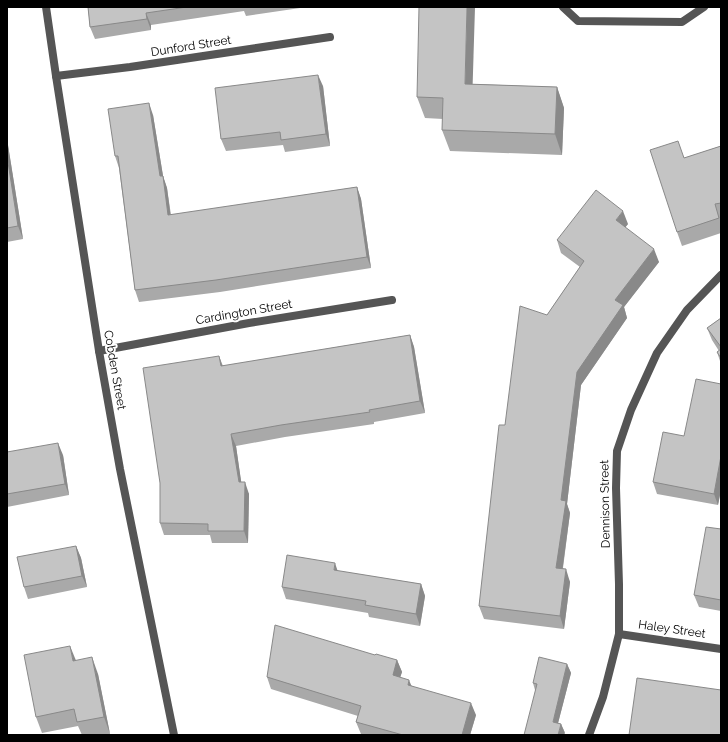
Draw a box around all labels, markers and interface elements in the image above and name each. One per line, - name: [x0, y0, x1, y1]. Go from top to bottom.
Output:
- street label: Dunford Street: [150, 33, 232, 59]
- street label: Cardington Street: [195, 297, 293, 327]
- street label: Cobden Street: [101, 329, 129, 411]
- street label: Dennison Street: [597, 460, 613, 548]
- street label: Haley Street: [637, 617, 707, 641]

